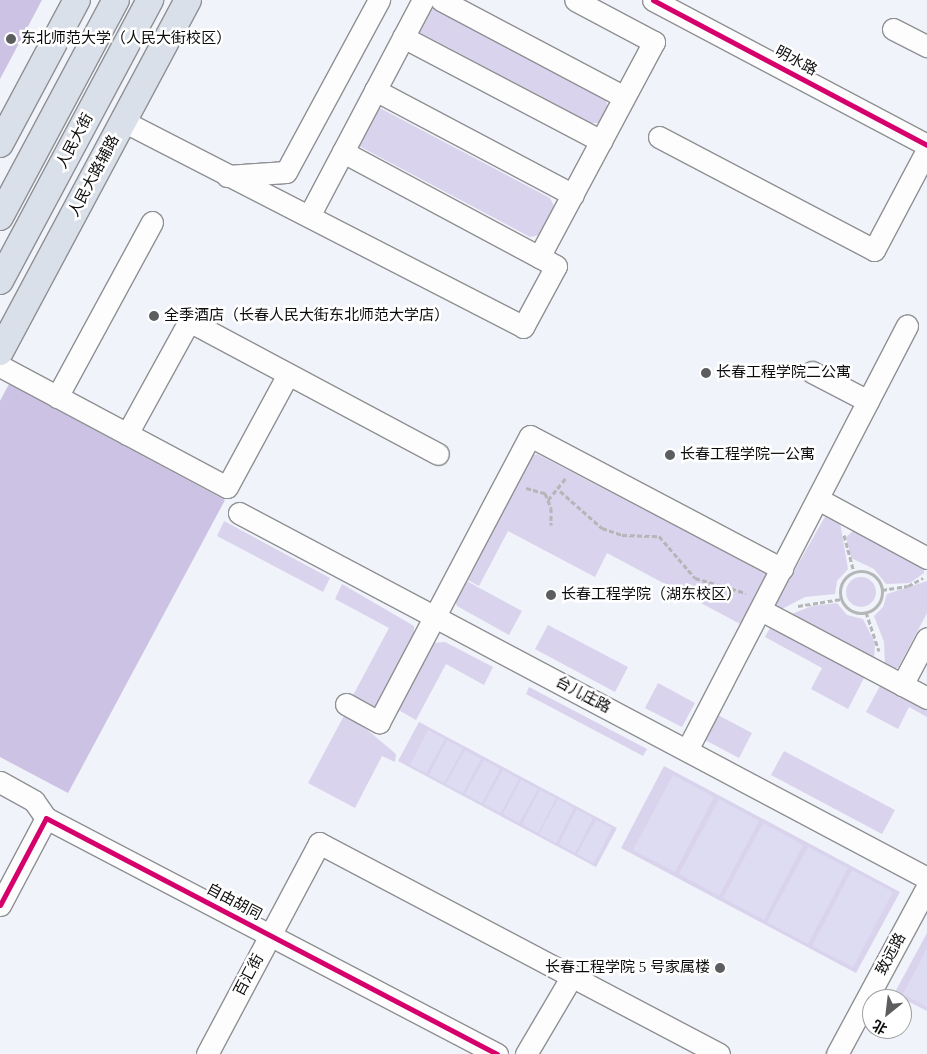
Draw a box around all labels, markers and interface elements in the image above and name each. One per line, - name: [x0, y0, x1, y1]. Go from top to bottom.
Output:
- place label: 东北师范大学（人民大街校区）: [21, 30, 231, 48]
- marker: 东北师范大学（人民大街校区）: [5, 33, 17, 45]
- street label: 明水路: [772, 42, 820, 80]
- street label: 人民大街: [53, 110, 97, 172]
- street label: 人民大路辅路: [65, 132, 123, 220]
- place label: 全季酒店（长春人民大街东北师范大学店）: [164, 307, 449, 325]
- marker: 全季酒店（长春人民大街东北师范大学店）: [148, 310, 160, 322]
- place label: 长春工程学院二公寓: [716, 364, 851, 382]
- marker: 长春工程学院二公寓: [700, 367, 712, 379]
- place label: 长春工程学院一公寓: [680, 446, 815, 464]
- marker: 长春工程学院一公寓: [664, 449, 676, 461]
- place label: 长春工程学院（湖东校区）: [561, 586, 741, 604]
- marker: 长春工程学院（湖东校区）: [545, 589, 557, 601]
- street label: 台儿庄路: [552, 673, 614, 717]
- street label: 自由胡同: [203, 880, 265, 924]
- street label: 致远路: [872, 930, 910, 978]
- street label: 百汇街: [230, 951, 268, 999]
- place label: 长春工程学院 5 号家属楼: [545, 959, 710, 977]
- marker: 长春工程学院 5 号家属楼: [714, 962, 726, 974]
- north arrow: [862, 989, 912, 1039]
- text: 北: [870, 1017, 890, 1037]

